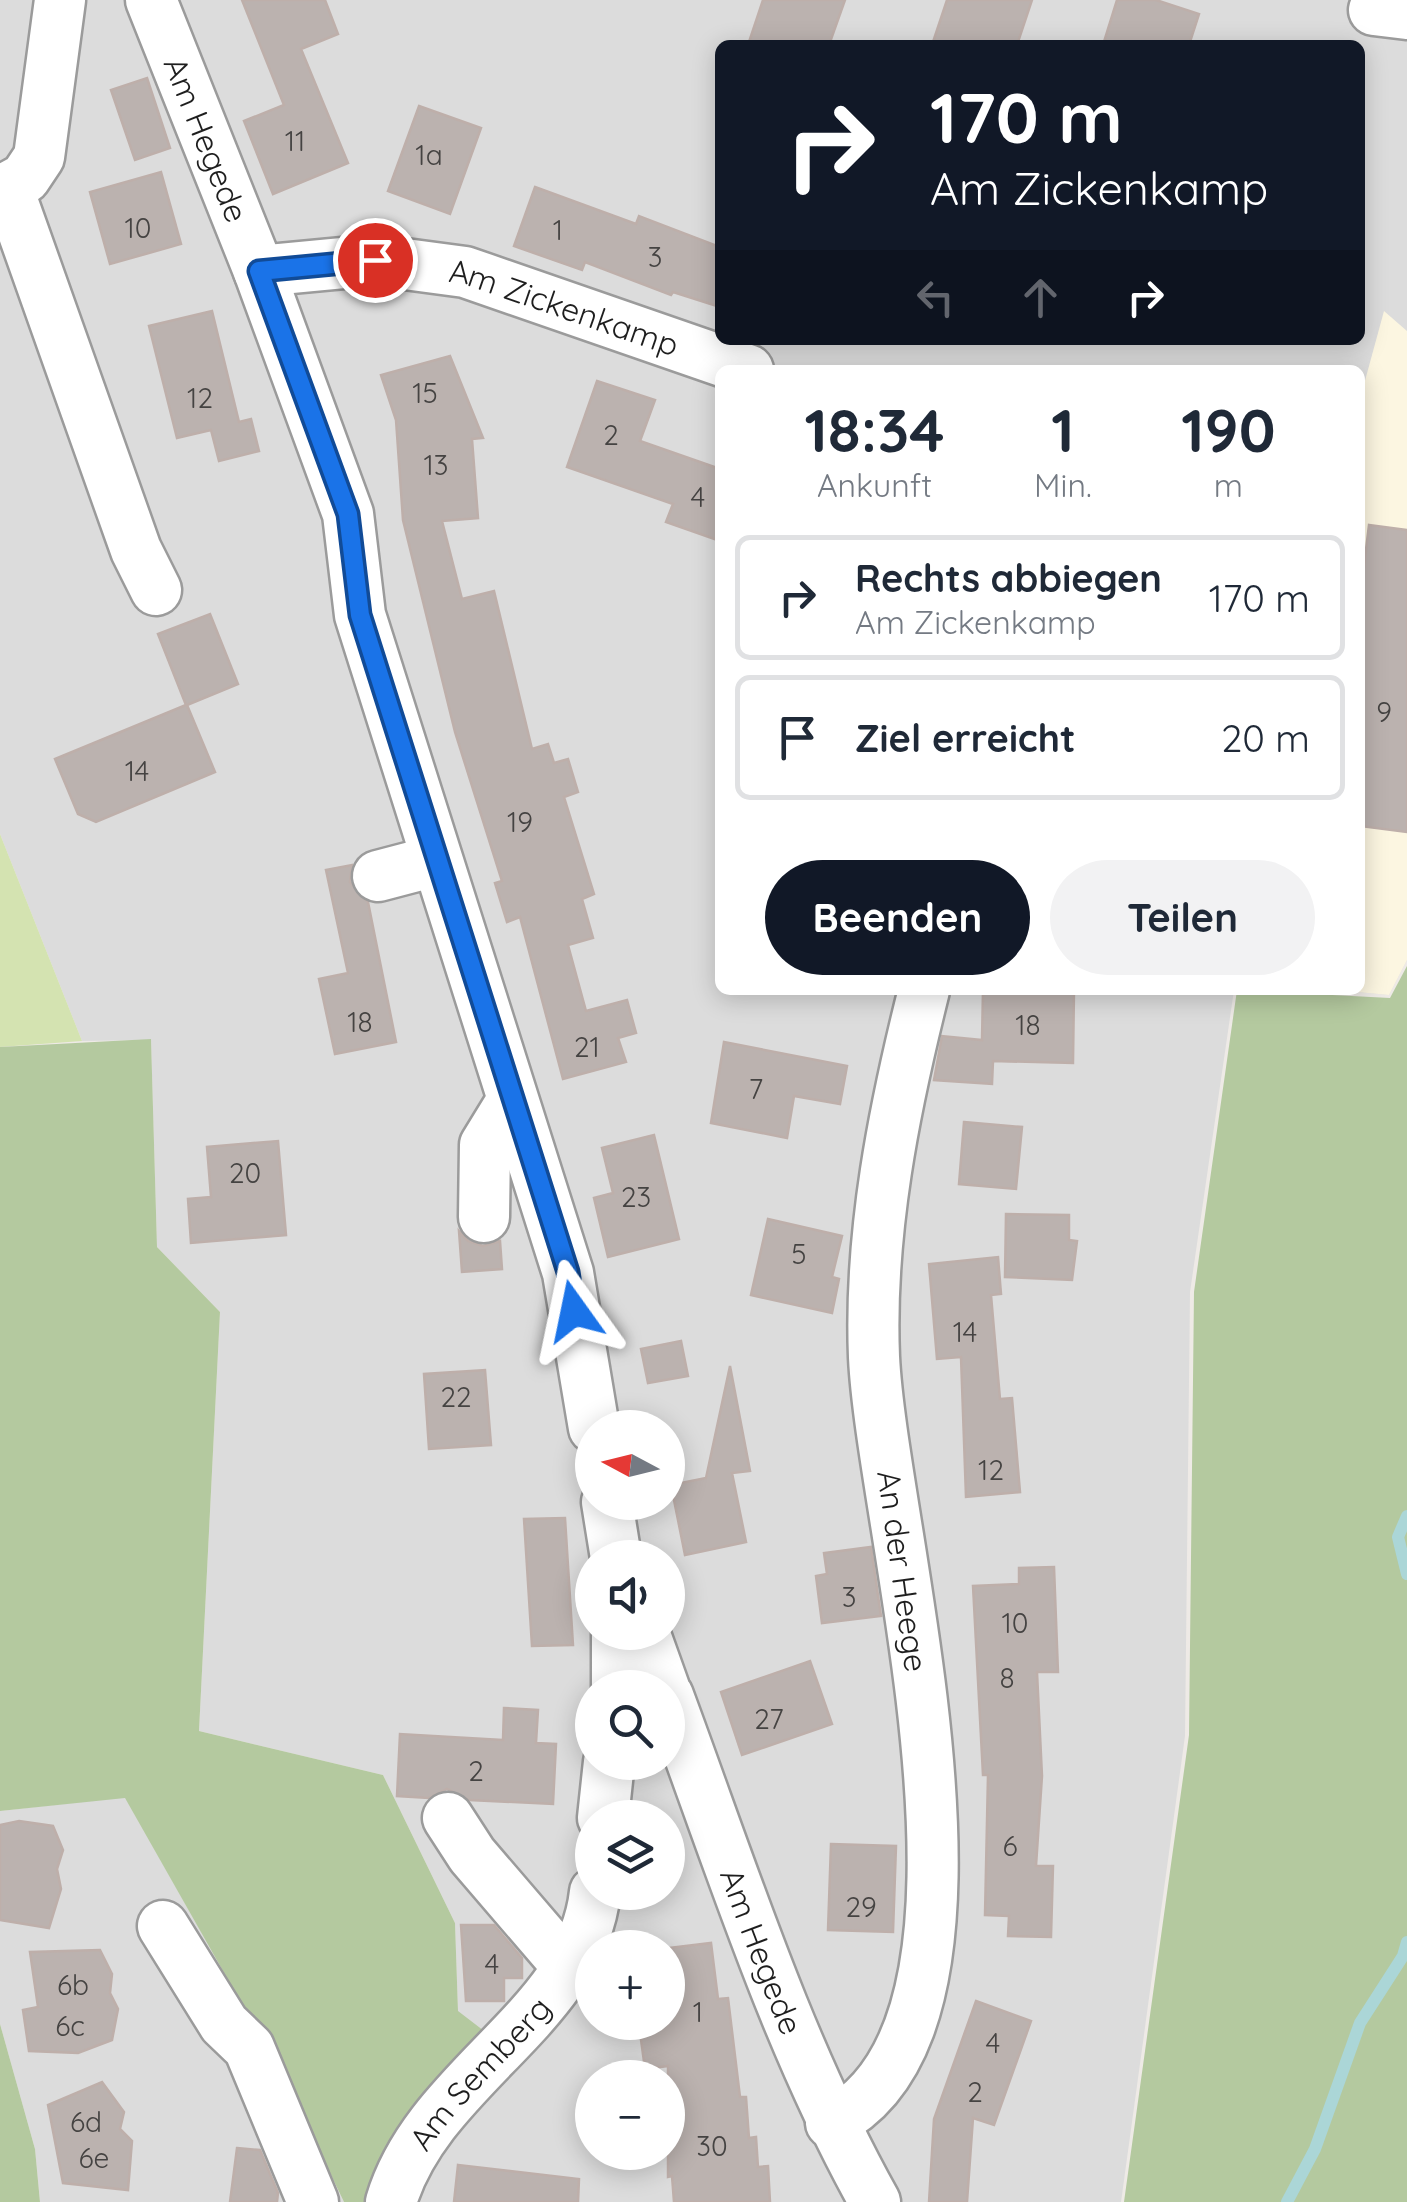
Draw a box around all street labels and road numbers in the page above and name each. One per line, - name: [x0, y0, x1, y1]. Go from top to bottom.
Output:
- street label: Am Hegede: [156, 51, 257, 228]
- street label: Am Zickenkamp: [447, 250, 684, 365]
- street label: An der Heege: [869, 1468, 937, 1674]
- street label: Am Hegede: [712, 1863, 812, 2040]
- street label: Am Semberg: [400, 1988, 559, 2158]

